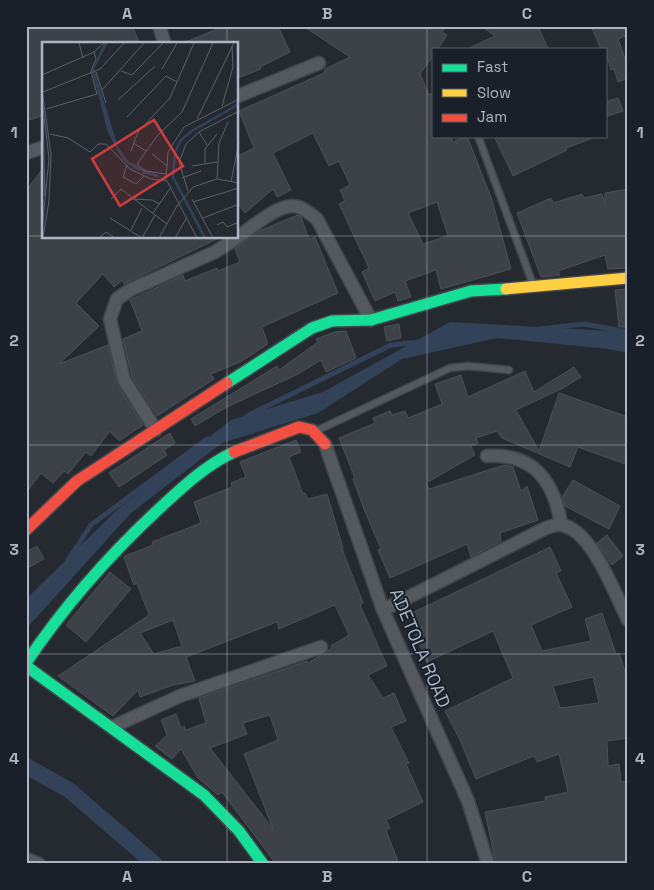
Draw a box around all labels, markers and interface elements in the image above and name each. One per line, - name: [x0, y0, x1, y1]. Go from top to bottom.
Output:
- text: A: [122, 3, 132, 24]
- text: B: [322, 3, 332, 24]
- text: C: [522, 3, 532, 24]
- inset map: [42, 42, 239, 239]
- legend: [432, 48, 606, 138]
- text: Fast: [477, 57, 508, 76]
- text: Slow: [477, 83, 511, 102]
- text: Jam: [477, 107, 507, 126]
- text: 1: [10, 122, 18, 143]
- text: 1: [636, 122, 644, 143]
- text: 2: [9, 330, 19, 351]
- text: 2: [635, 330, 645, 351]
- text: 3: [9, 539, 19, 560]
- text: 3: [635, 539, 645, 560]
- street label: ADETOLA ROAD: [385, 585, 456, 711]
- text: 4: [9, 748, 19, 769]
- text: 4: [635, 748, 645, 769]
- text: A: [122, 866, 132, 887]
- text: B: [322, 866, 332, 887]
- text: C: [522, 866, 532, 887]

